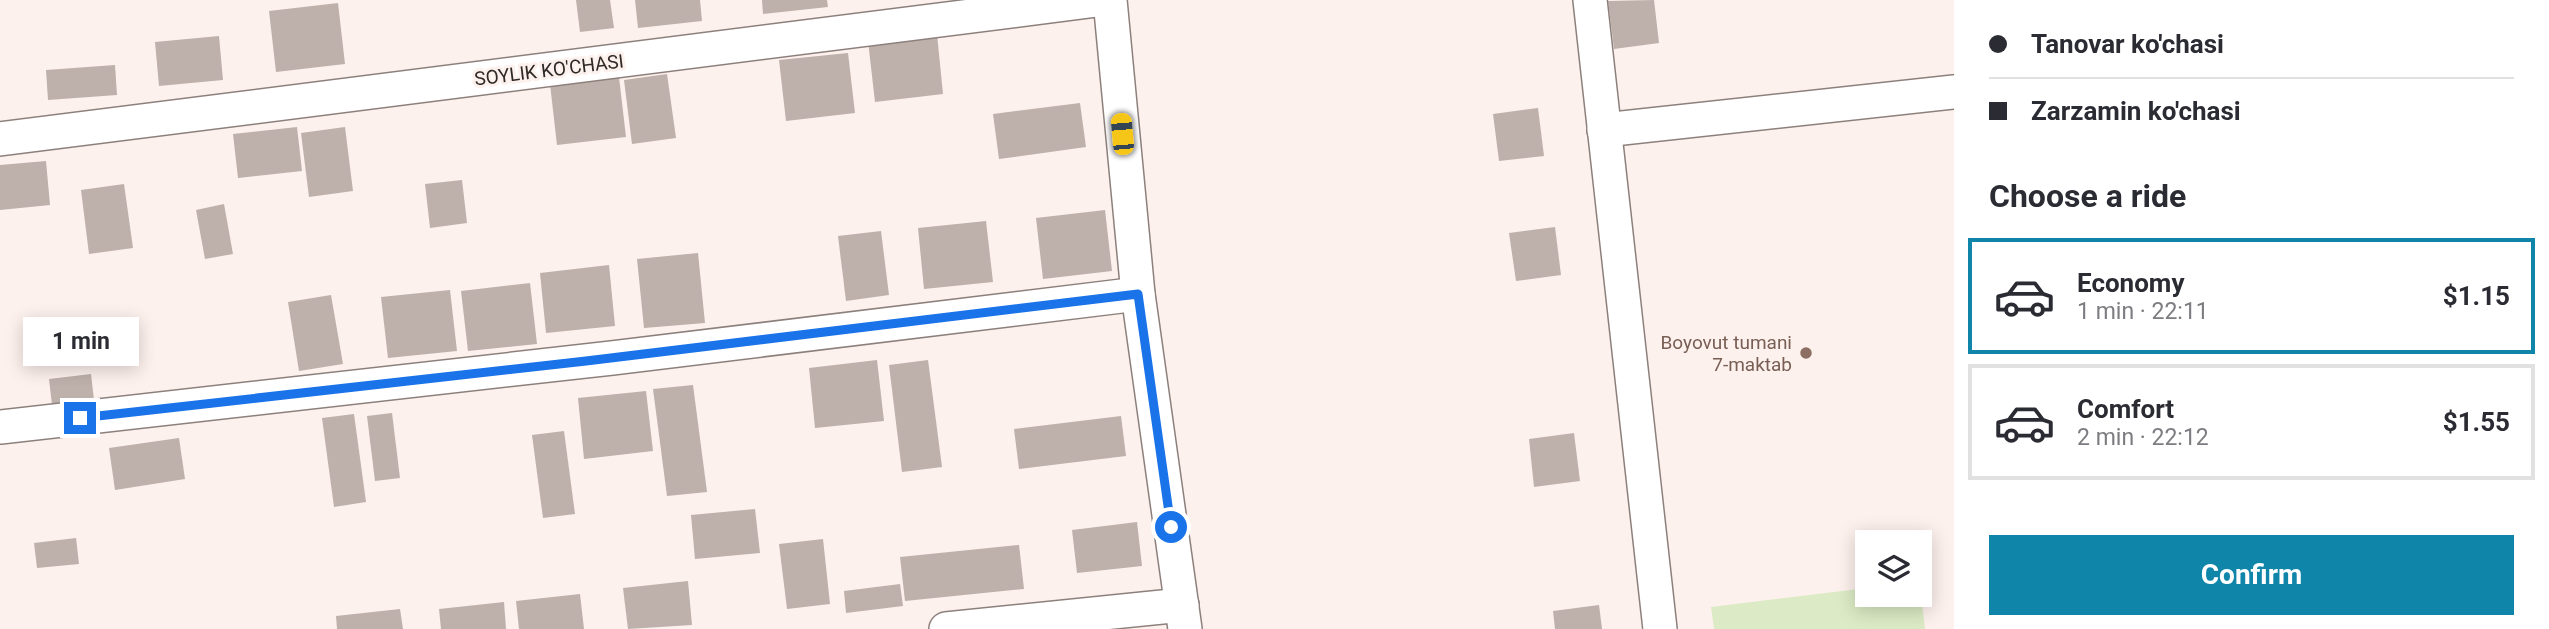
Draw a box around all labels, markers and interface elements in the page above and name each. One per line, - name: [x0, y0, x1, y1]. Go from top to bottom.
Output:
- text: Tanovar ko'chasi: [2031, 29, 2224, 59]
- street label: SOYLIK KO'CHASI: [473, 49, 625, 91]
- text: Zarzamin ko'chasi: [2031, 96, 2241, 126]
- car: [1110, 112, 1135, 156]
- text: Choose a ride: [1989, 177, 2186, 215]
- icon: car: [1993, 265, 2056, 328]
- text: Economy: [2077, 268, 2184, 298]
- text: $1.15: [2443, 281, 2510, 311]
- text: 1 min · 22:11: [2077, 298, 2209, 325]
- callout: 1 min: [22, 316, 138, 366]
- text: 1 min: [52, 328, 110, 355]
- place label: Boyovut tumani 7-maktab: [1661, 331, 1792, 376]
- marker: Boyovut tumani 7-maktab: [1798, 345, 1814, 361]
- icon: car: [1993, 391, 2056, 454]
- text: Comfort: [2077, 394, 2174, 424]
- route end: [64, 402, 96, 434]
- text: $1.55: [2443, 407, 2510, 437]
- text: 2 min · 22:12: [2077, 424, 2209, 451]
- route start: [1155, 511, 1187, 543]
- map controls: [1855, 530, 1932, 607]
- button: layers: [1855, 530, 1932, 607]
- button: Confirm: [1989, 535, 2514, 615]

